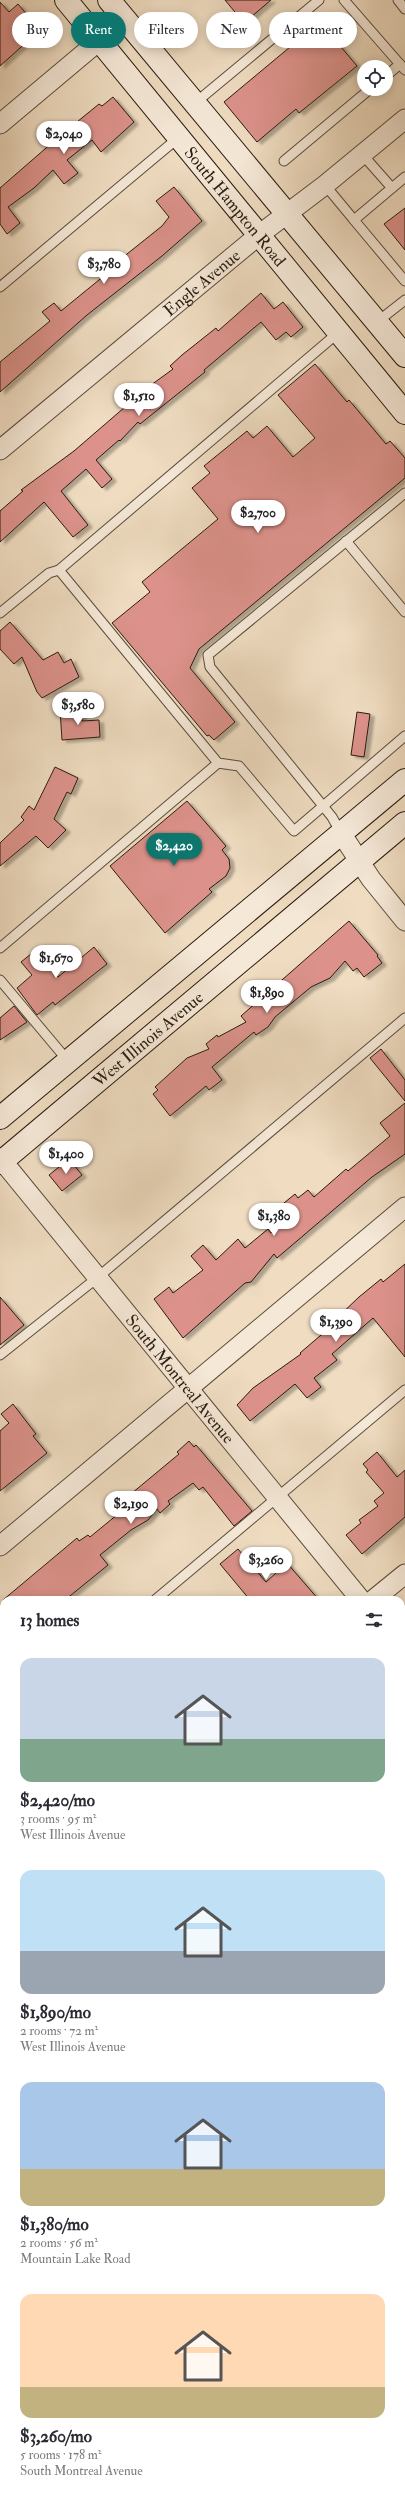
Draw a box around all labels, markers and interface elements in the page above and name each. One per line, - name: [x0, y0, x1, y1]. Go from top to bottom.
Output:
- chip: Buy: [12, 12, 63, 48]
- chip: Rent: [71, 12, 126, 48]
- chip: Filters: [134, 12, 198, 48]
- chip: New: [206, 12, 261, 48]
- chip: Apartment: [269, 12, 357, 48]
- map controls: [357, 60, 393, 96]
- button: locate: [357, 60, 393, 96]
- pin: $2,040: [31, 121, 97, 155]
- text: $2,040: [45, 126, 83, 142]
- street label: South Hampton Road: [180, 143, 291, 271]
- street label: Engle Avenue: [159, 245, 245, 321]
- pin: $3,780: [71, 251, 137, 285]
- text: $3,780: [87, 256, 121, 272]
- pin: $1,510: [106, 383, 172, 417]
- text: $1,510: [123, 388, 155, 404]
- pin: $2,700: [225, 500, 291, 534]
- text: $2,700: [240, 505, 276, 521]
- pin: $3,580: [45, 692, 111, 726]
- text: $3,580: [61, 697, 95, 713]
- pin: $2,420: [141, 833, 207, 867]
- text: $2,420: [155, 838, 193, 854]
- pin: $1,670: [23, 945, 89, 979]
- text: $1,670: [39, 950, 73, 966]
- pin: $1,890: [234, 980, 300, 1014]
- text: $1,890: [250, 985, 284, 1001]
- street label: West Illinois Avenue: [88, 987, 208, 1092]
- pin: $1,400: [33, 1141, 99, 1175]
- text: $1,400: [48, 1146, 84, 1162]
- pin: $1,380: [241, 1203, 307, 1237]
- text: $1,380: [258, 1208, 290, 1224]
- pin: $1,390: [303, 1309, 369, 1343]
- street label: South Montreal Avenue: [121, 1310, 239, 1448]
- text: $1,390: [319, 1314, 353, 1330]
- pin: $2,190: [98, 1491, 164, 1525]
- text: $2,190: [114, 1496, 148, 1512]
- pin: $3,260: [233, 1547, 299, 1581]
- text: $3,260: [248, 1552, 284, 1568]
- icon: filters: [363, 1609, 385, 1631]
- text: 13 homes: [20, 1610, 79, 1631]
- icon: home: [167, 1684, 239, 1756]
- text: $2,420/mo: [20, 1790, 95, 1811]
- text: 3 rooms · 95 m²: [20, 1811, 96, 1827]
- text: West Illinois Avenue: [20, 1827, 125, 1843]
- icon: home: [167, 1896, 239, 1968]
- text: $1,890/mo: [20, 2002, 91, 2023]
- text: 2 rooms · 72 m²: [20, 2023, 98, 2039]
- text: West Illinois Avenue: [20, 2039, 125, 2055]
- icon: home: [167, 2108, 239, 2180]
- text: $1,380/mo: [20, 2214, 89, 2235]
- text: 2 rooms · 56 m²: [20, 2235, 98, 2251]
- text: Mountain Lake Road: [20, 2251, 131, 2267]
- icon: home: [167, 2320, 239, 2392]
- text: $3,260/mo: [20, 2426, 92, 2447]
- text: 5 rooms · 178 m²: [20, 2447, 102, 2463]
- text: South Montreal Avenue: [20, 2463, 143, 2479]

